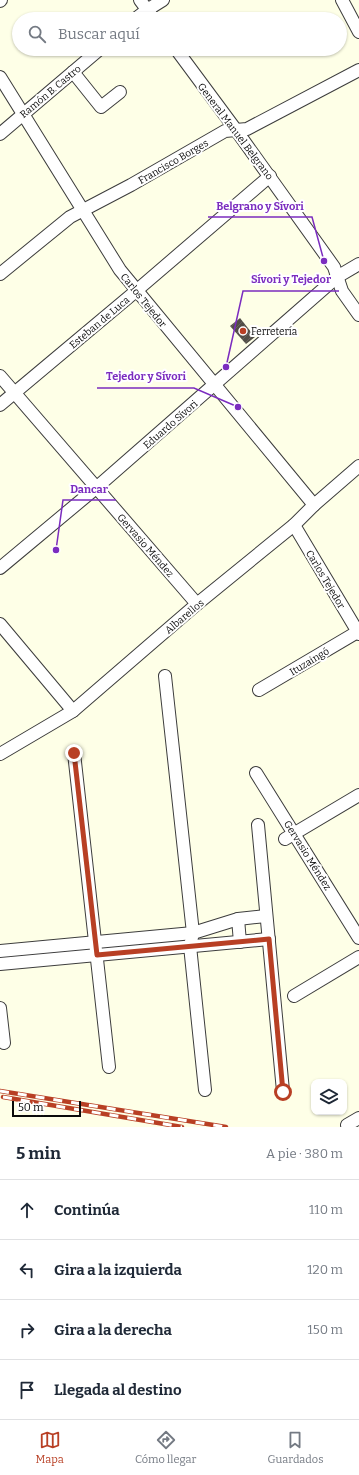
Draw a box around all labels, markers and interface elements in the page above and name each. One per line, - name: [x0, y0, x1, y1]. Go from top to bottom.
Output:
- search box: [12, 12, 347, 56]
- icon: search: [26, 23, 48, 45]
- text: Buscar aquí: [58, 25, 140, 43]
- street label: Ramón B. Castro: [18, 63, 84, 121]
- street label: General Manuel Belgrano: [195, 81, 276, 183]
- street label: Francisco Borges: [136, 137, 211, 187]
- callout: Belgrano y Sívori: [208, 194, 312, 217]
- text: Belgrano y Sívori: [216, 200, 304, 213]
- callout: Sívori y Tejedor: [243, 268, 339, 291]
- street label: Carlos Tejedor: [118, 271, 169, 331]
- text: Sívori y Tejedor: [251, 273, 332, 286]
- street label: Esteban de Luca: [67, 294, 133, 351]
- place label: Ferretería: [251, 325, 298, 338]
- marker: Ferretería: [238, 326, 248, 336]
- callout: Tejedor y Sívori: [97, 365, 194, 388]
- text: Tejedor y Sívori: [106, 370, 187, 383]
- street label: Eduardo Sívori: [140, 397, 200, 452]
- callout: Dancar: [63, 477, 116, 500]
- text: Dancar: [70, 483, 109, 496]
- street label: Gervasio Méndez: [114, 511, 176, 580]
- street label: Carlos Tejedor: [303, 548, 348, 612]
- street label: Albarellos: [163, 597, 207, 636]
- street label: Ituzaingó: [288, 645, 332, 678]
- route end: [65, 744, 83, 762]
- street label: Gervasio Méndez: [281, 818, 334, 893]
- map controls: [311, 1079, 347, 1115]
- button: layers: [311, 1079, 347, 1115]
- route start: [274, 1083, 292, 1101]
- scale bar: [12, 1099, 81, 1118]
- text: 50 m: [18, 1101, 44, 1114]
- text: 5 min: [16, 1143, 61, 1164]
- text: A pie · 380 m: [266, 1146, 343, 1161]
- icon: ahead: [16, 1199, 38, 1221]
- text: Continúa: [54, 1201, 120, 1219]
- text: 110 m: [309, 1202, 343, 1217]
- icon: left: [16, 1259, 38, 1281]
- text: Gira a la izquierda: [54, 1261, 182, 1279]
- text: 120 m: [307, 1262, 343, 1277]
- icon: right: [16, 1319, 38, 1341]
- text: Gira a la derecha: [54, 1321, 172, 1339]
- text: 150 m: [307, 1322, 343, 1337]
- icon: arrive: [16, 1379, 38, 1401]
- text: Llegada al destino: [54, 1381, 182, 1399]
- tab: Mapa: [36, 1429, 64, 1466]
- tab: Cómo llegar: [135, 1429, 196, 1466]
- tab: Guardados: [268, 1429, 323, 1466]

